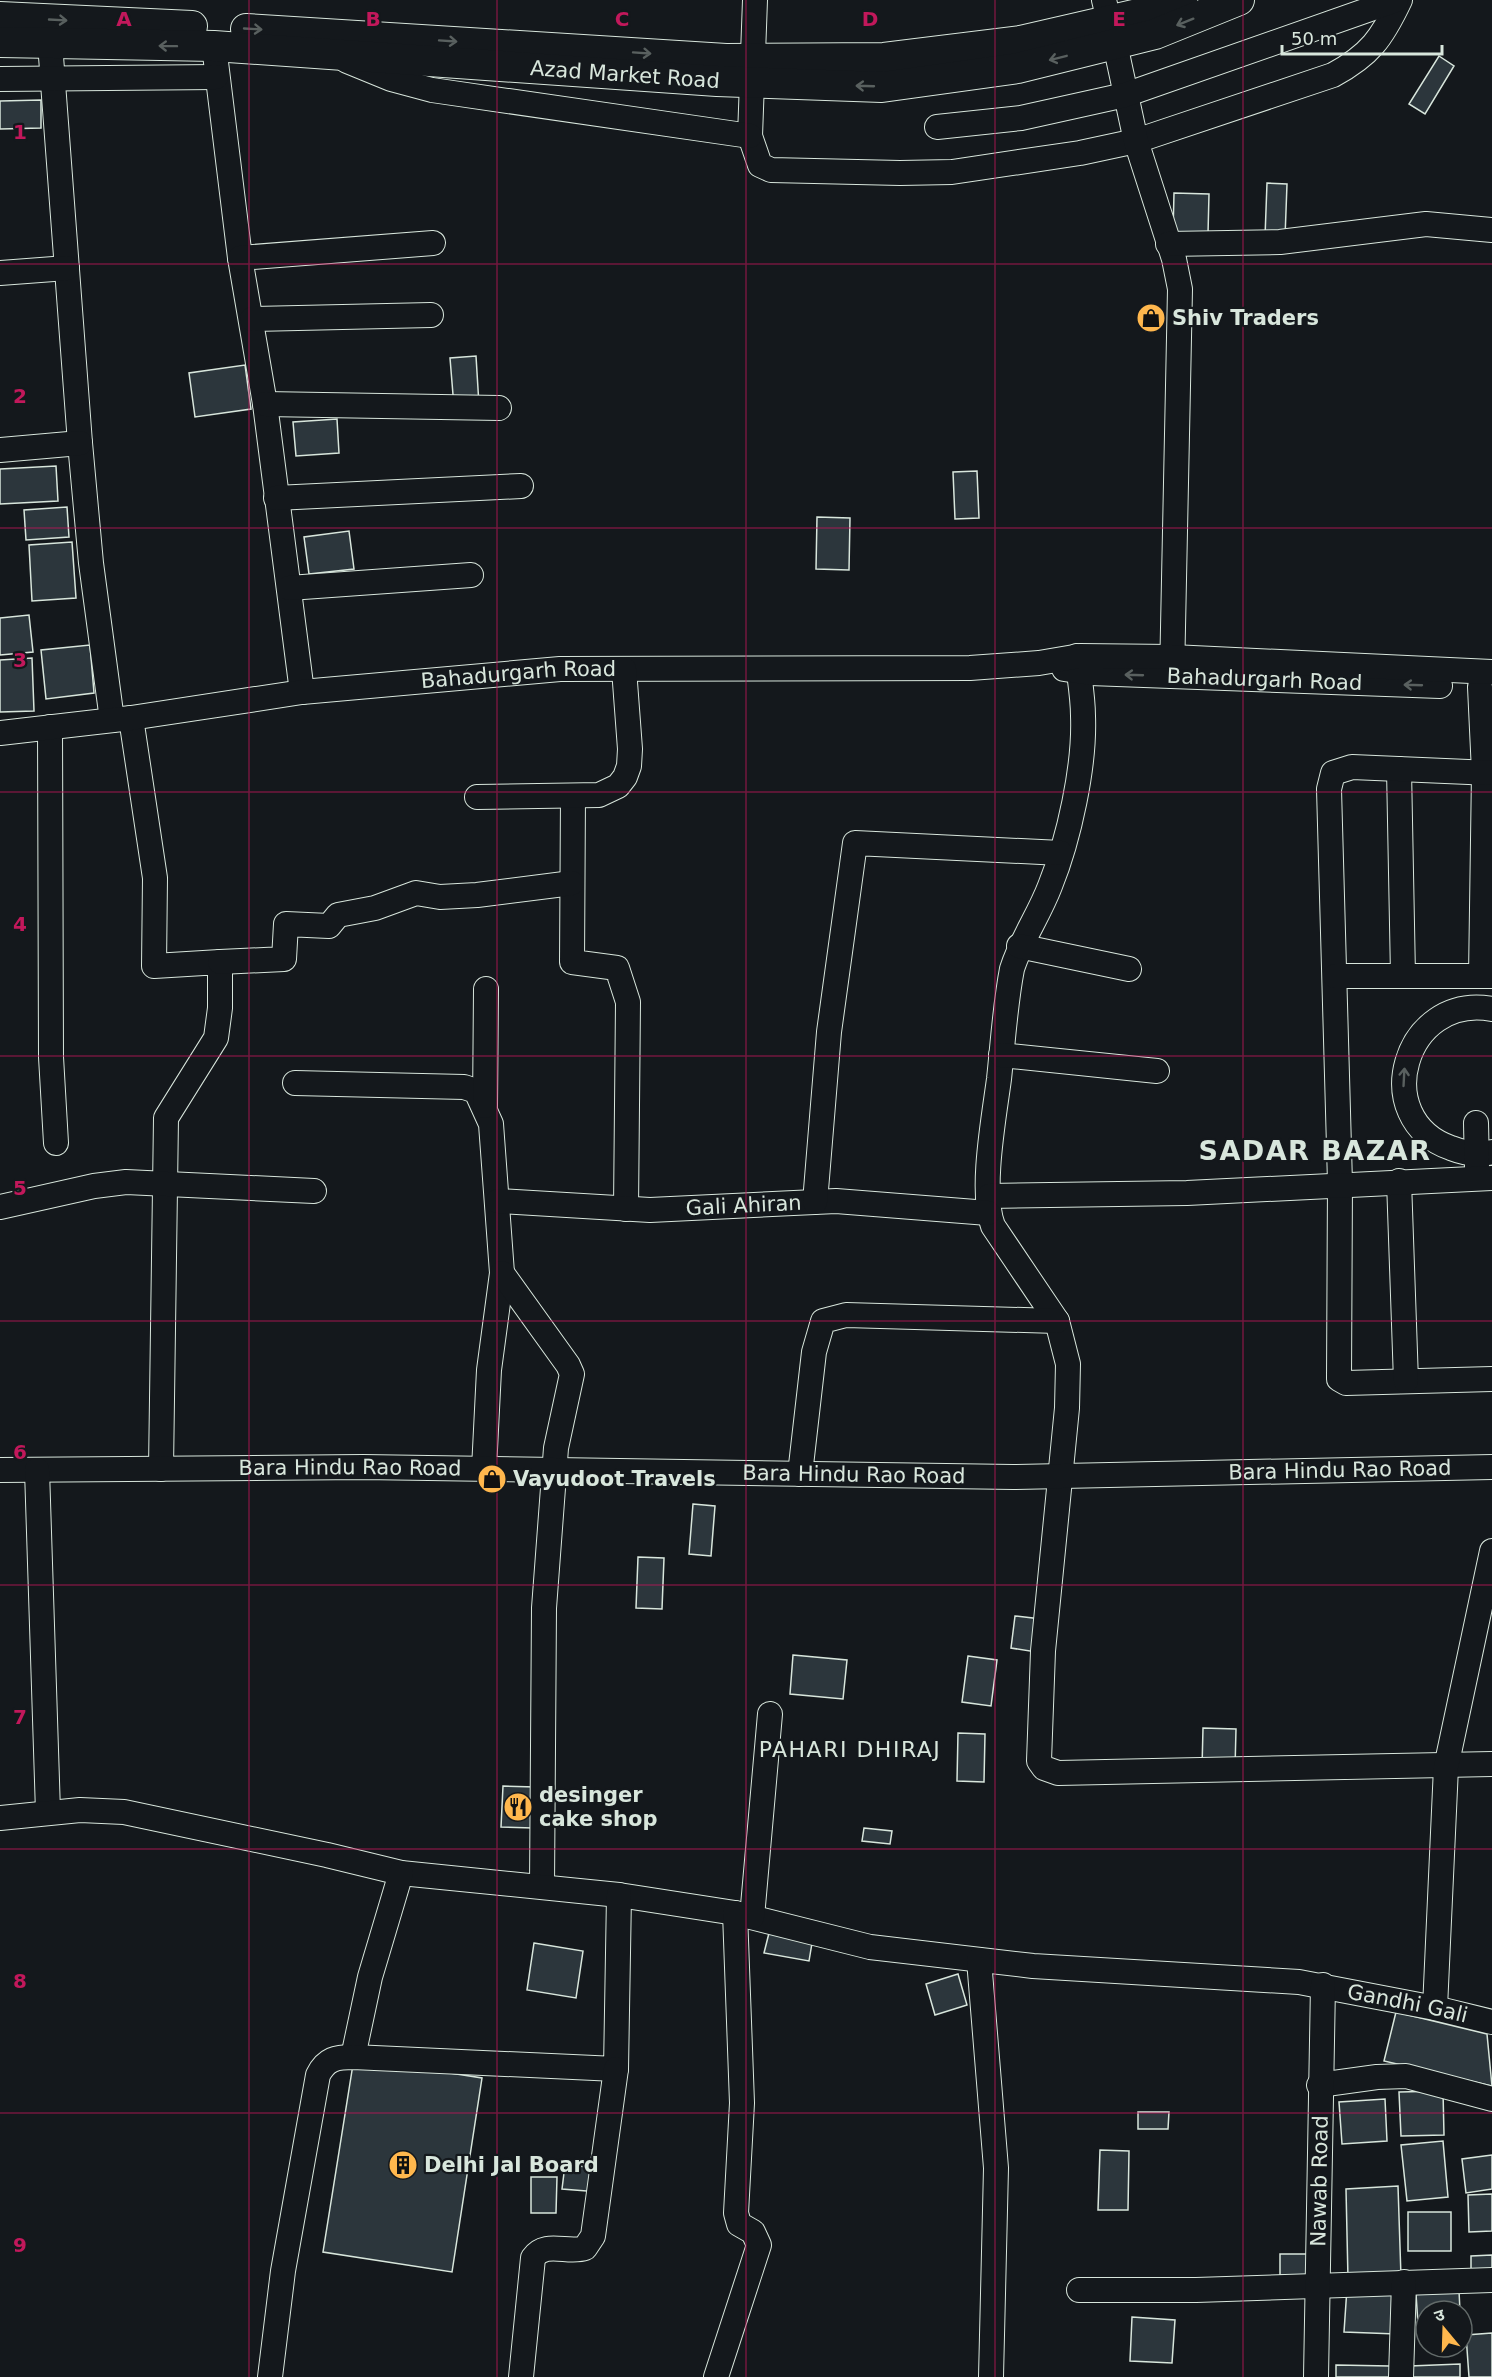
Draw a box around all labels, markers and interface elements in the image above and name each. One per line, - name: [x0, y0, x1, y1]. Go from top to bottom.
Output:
- text: A: [116, 7, 132, 31]
- text: B: [365, 7, 381, 31]
- text: C: [615, 7, 629, 31]
- text: D: [862, 7, 878, 31]
- text: E: [1112, 7, 1126, 31]
- one-way arrow: [48, 14, 68, 25]
- one-way arrow: [1176, 17, 1194, 28]
- scale bar: [1282, 18, 1442, 56]
- one-way arrow: [243, 24, 263, 35]
- text: 50 m: [1291, 28, 1337, 49]
- one-way arrow: [437, 35, 457, 46]
- one-way arrow: [158, 40, 178, 51]
- one-way arrow: [632, 48, 652, 59]
- one-way arrow: [1049, 52, 1068, 64]
- street label: Azad Market Road: [529, 56, 721, 93]
- one-way arrow: [856, 80, 876, 92]
- text: 1: [13, 120, 27, 144]
- shop icon: Shiv Traders: [1135, 302, 1167, 334]
- place label: Shiv Traders: [1172, 306, 1319, 330]
- text: 2: [13, 384, 27, 408]
- text: 3: [13, 648, 27, 672]
- street label: Bahadurgarh Road: [420, 657, 616, 693]
- street label: Bahadurgarh Road: [1166, 664, 1363, 695]
- one-way arrow: [1124, 669, 1144, 680]
- one-way arrow: [1403, 679, 1423, 691]
- text: 4: [13, 912, 27, 936]
- one-way arrow: [1399, 1068, 1410, 1087]
- district label: SADAR BAZAR: [1198, 1135, 1432, 1166]
- text: 5: [13, 1176, 27, 1200]
- street label: Gali Ahiran: [685, 1191, 802, 1220]
- text: 6: [13, 1440, 27, 1464]
- street label: Bara Hindu Rao Road: [238, 1455, 462, 1481]
- street label: Bara Hindu Rao Road: [1228, 1456, 1452, 1485]
- street label: Bara Hindu Rao Road: [742, 1461, 966, 1488]
- shop icon: Vayudoot Travels: [476, 1463, 508, 1495]
- place label: Vayudoot Travels: [513, 1467, 716, 1491]
- text: 7: [13, 1705, 27, 1729]
- district label: PAHARI DHIRAJ: [759, 1737, 941, 1762]
- place label: desinger cake shop: [539, 1783, 657, 1831]
- restaurant icon: desinger cake shop: [502, 1791, 534, 1823]
- text: 8: [13, 1969, 27, 1993]
- street label: Gandhi Gali: [1345, 1979, 1470, 2028]
- street label: Nawab Road: [1306, 2115, 1333, 2247]
- building icon: Delhi Jal Board: [387, 2149, 419, 2181]
- place label: Delhi Jal Board: [424, 2153, 599, 2177]
- text: 9: [13, 2233, 27, 2257]
- north arrow: [1414, 2299, 1474, 2359]
- text: उ: [1432, 2305, 1447, 2326]

